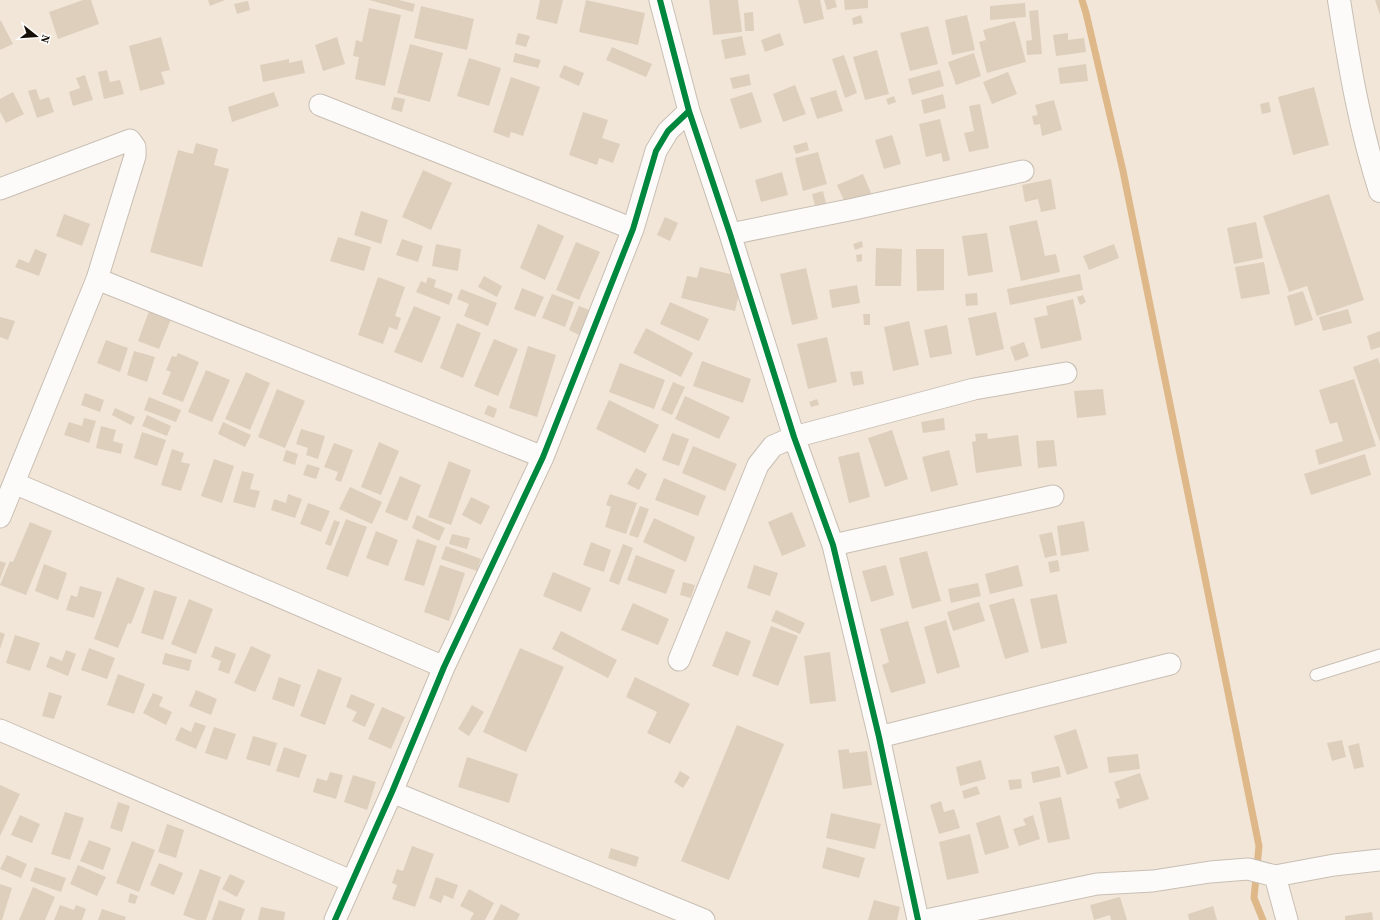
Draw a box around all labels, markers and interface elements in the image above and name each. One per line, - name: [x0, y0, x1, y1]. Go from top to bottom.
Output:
- north arrow: [16, 16, 56, 56]
- text: N: [37, 33, 53, 45]

